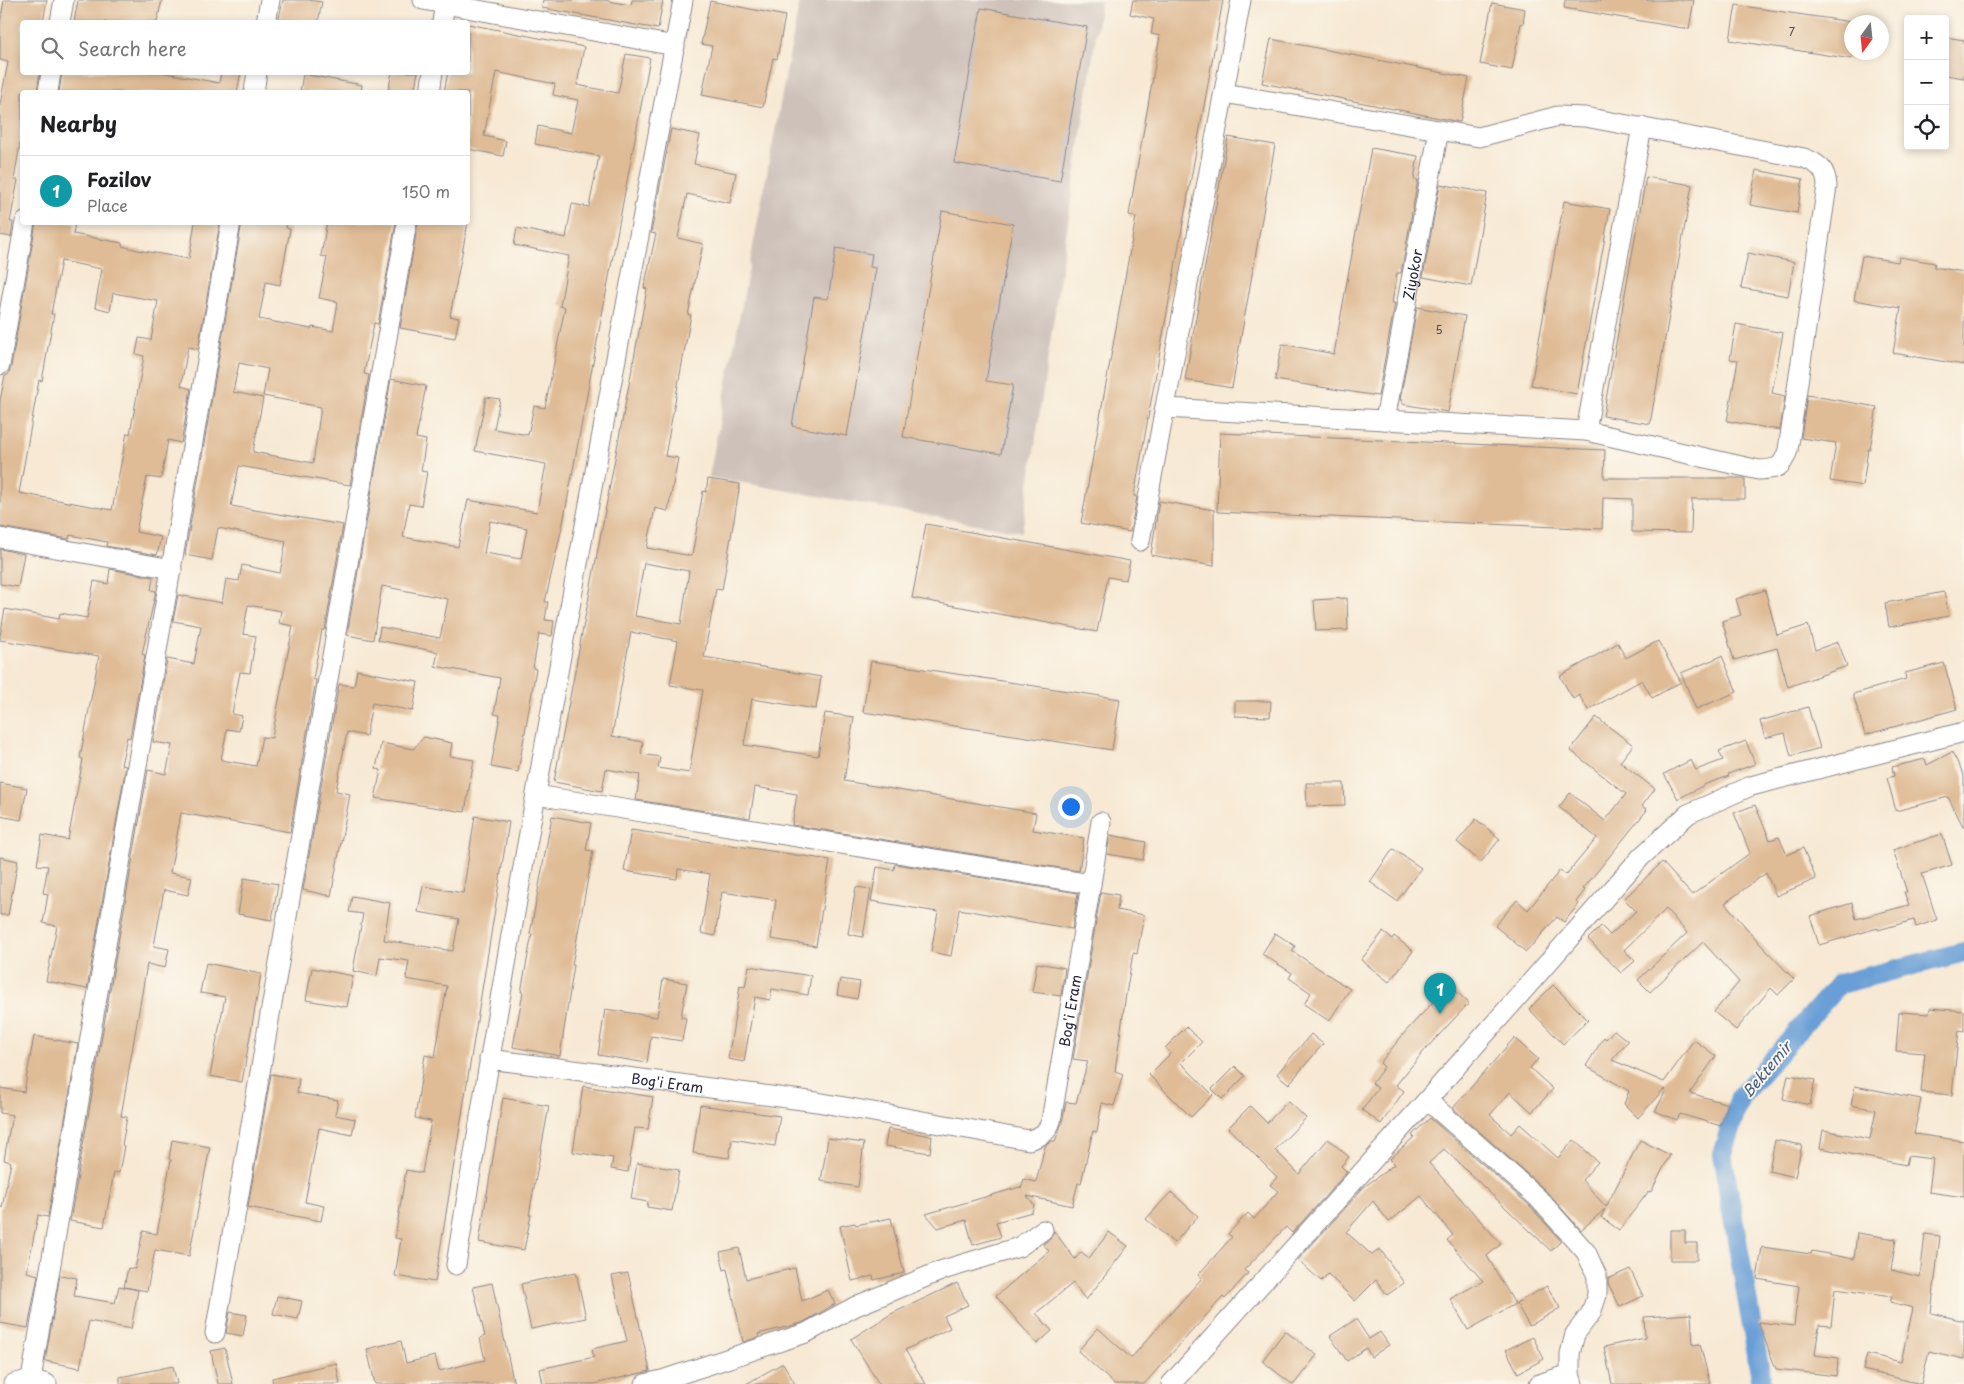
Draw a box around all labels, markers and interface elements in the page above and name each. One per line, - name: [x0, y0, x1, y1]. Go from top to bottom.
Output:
- north arrow: [1844, 15, 1889, 60]
- map controls: [1904, 15, 1949, 150]
- button: +: [1904, 15, 1949, 60]
- search box: [20, 20, 470, 75]
- house number: 7: [1789, 23, 1795, 40]
- icon: search: [38, 34, 66, 62]
- text: Search here: [78, 34, 187, 62]
- button: −: [1904, 60, 1949, 105]
- button: locate: [1904, 105, 1949, 150]
- text: Nearby: [40, 107, 117, 139]
- text: Fozilov: [87, 165, 151, 193]
- text: 1: [52, 179, 60, 203]
- text: 150 m: [402, 179, 450, 203]
- text: Place: [87, 193, 128, 217]
- street label: Ziyokor: [1397, 247, 1427, 302]
- house number: 5: [1435, 321, 1443, 338]
- your location: [1058, 794, 1084, 820]
- street label: Bog'i Eram: [1053, 973, 1086, 1048]
- pin: 1: [1424, 973, 1456, 1014]
- water label: Bektemir: [1736, 1034, 1798, 1102]
- street label: Bog'i Eram: [630, 1067, 705, 1098]

